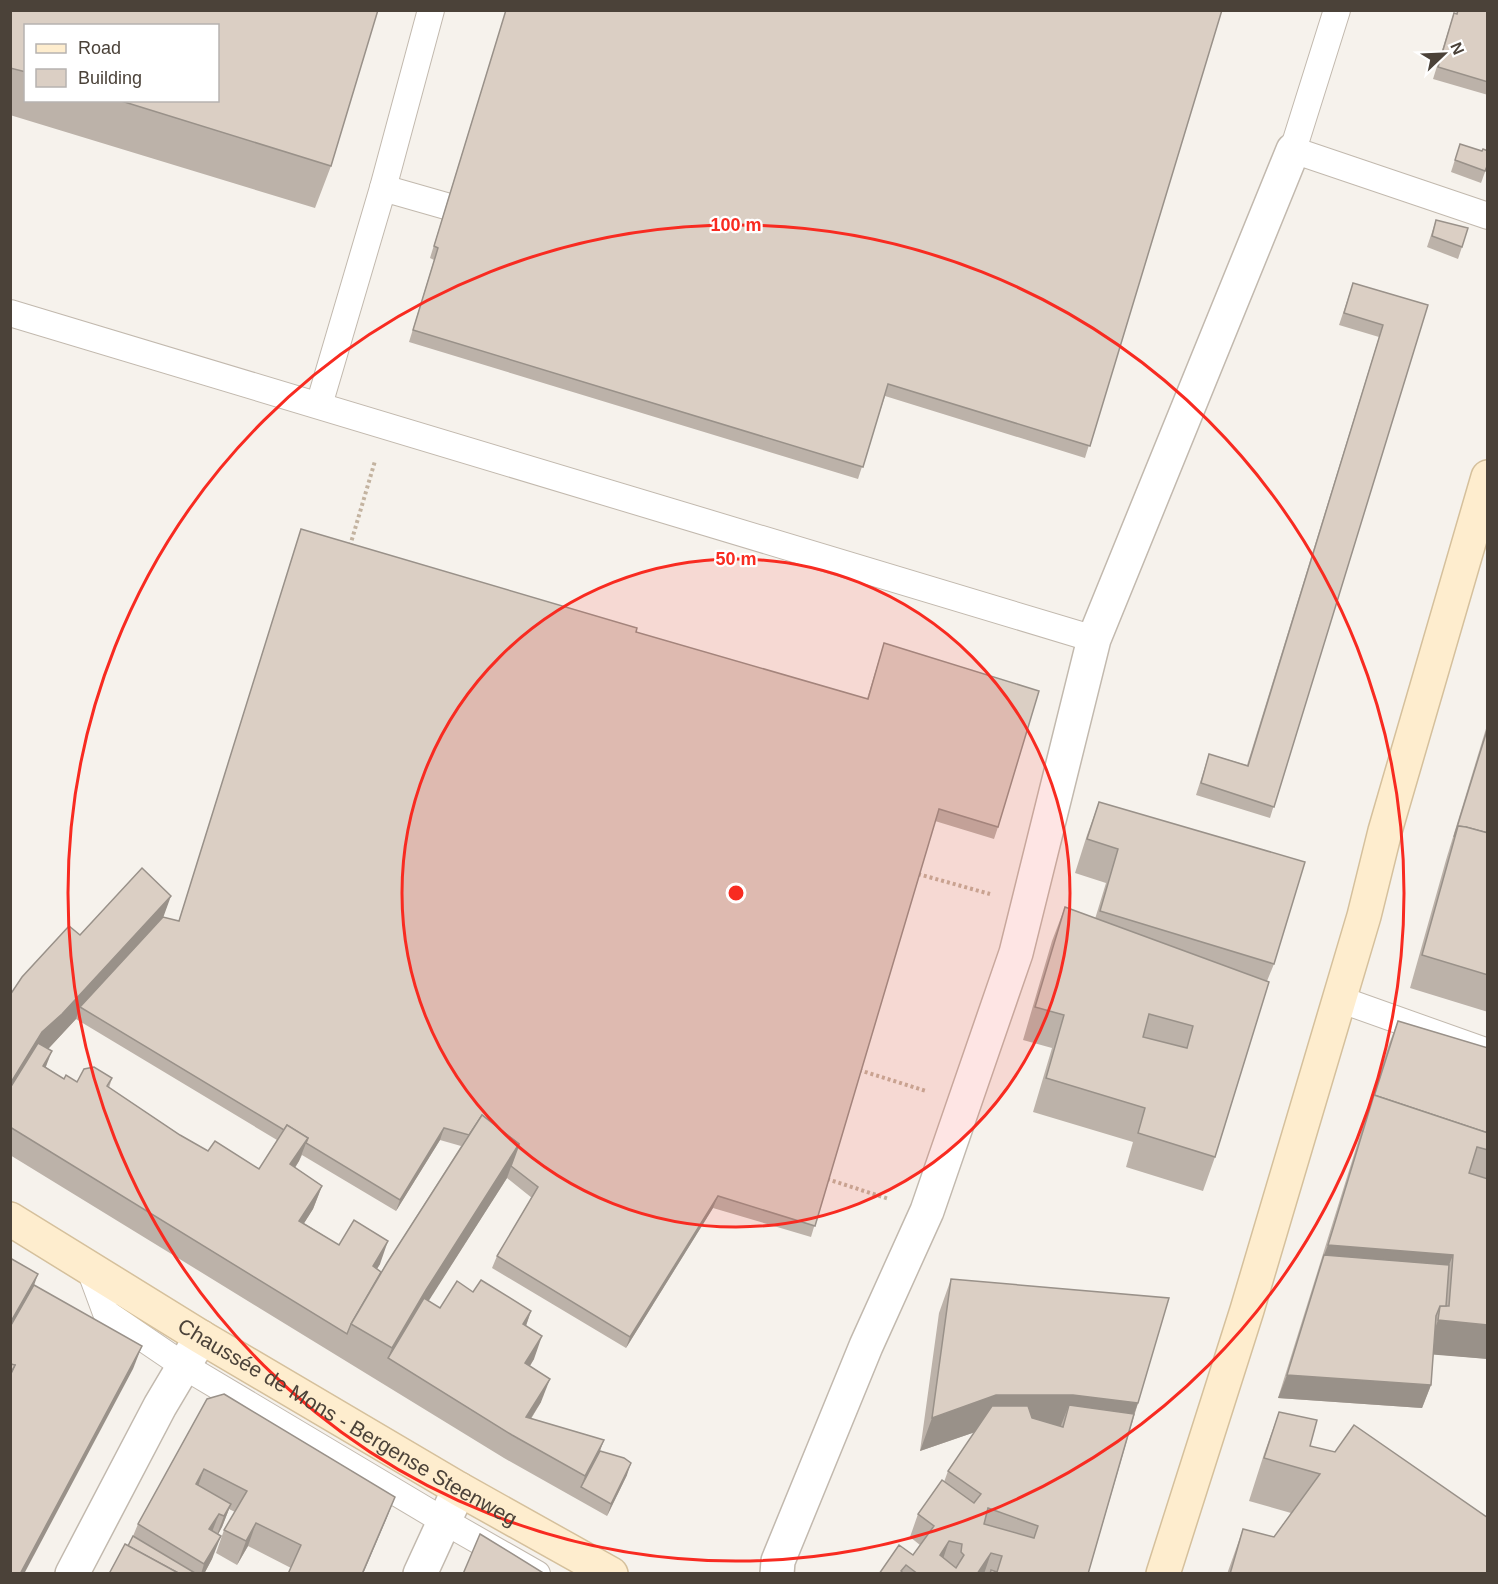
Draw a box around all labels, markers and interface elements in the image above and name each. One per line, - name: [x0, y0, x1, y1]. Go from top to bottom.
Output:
- legend: [24, 24, 219, 102]
- north arrow: [1414, 24, 1474, 84]
- text: Road: [78, 38, 121, 58]
- text: N: [1447, 40, 1467, 57]
- text: Building: [78, 68, 142, 88]
- text: 100 m: [710, 215, 762, 235]
- text: 50 m: [715, 549, 757, 569]
- centre of rings: [726, 883, 746, 903]
- street label: Chaussée de Mons - Bergense Steenweg: [174, 1314, 521, 1530]

